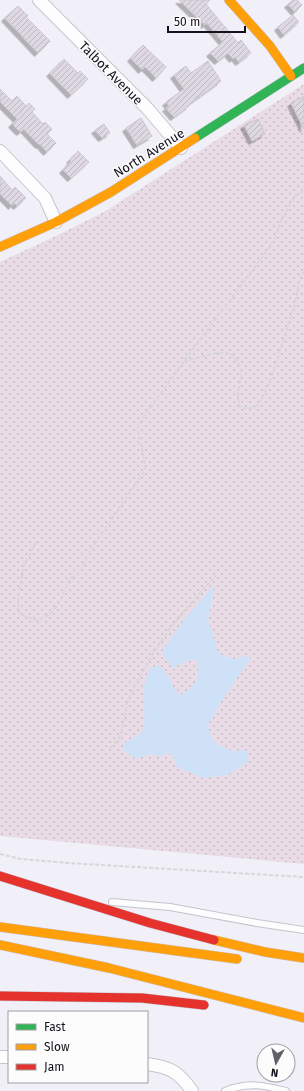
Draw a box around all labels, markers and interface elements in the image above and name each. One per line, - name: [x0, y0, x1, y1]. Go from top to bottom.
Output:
- scale bar: [168, 8, 245, 34]
- text: 50 m: [174, 15, 200, 29]
- street label: Talbot Avenue: [76, 38, 146, 108]
- street label: North Avenue: [111, 125, 187, 181]
- legend: [8, 1011, 148, 1083]
- text: Fast: [44, 1020, 66, 1034]
- text: Slow: [44, 1040, 70, 1054]
- north arrow: [256, 1043, 296, 1083]
- text: Jam: [44, 1060, 64, 1074]
- text: N: [270, 1065, 279, 1079]

